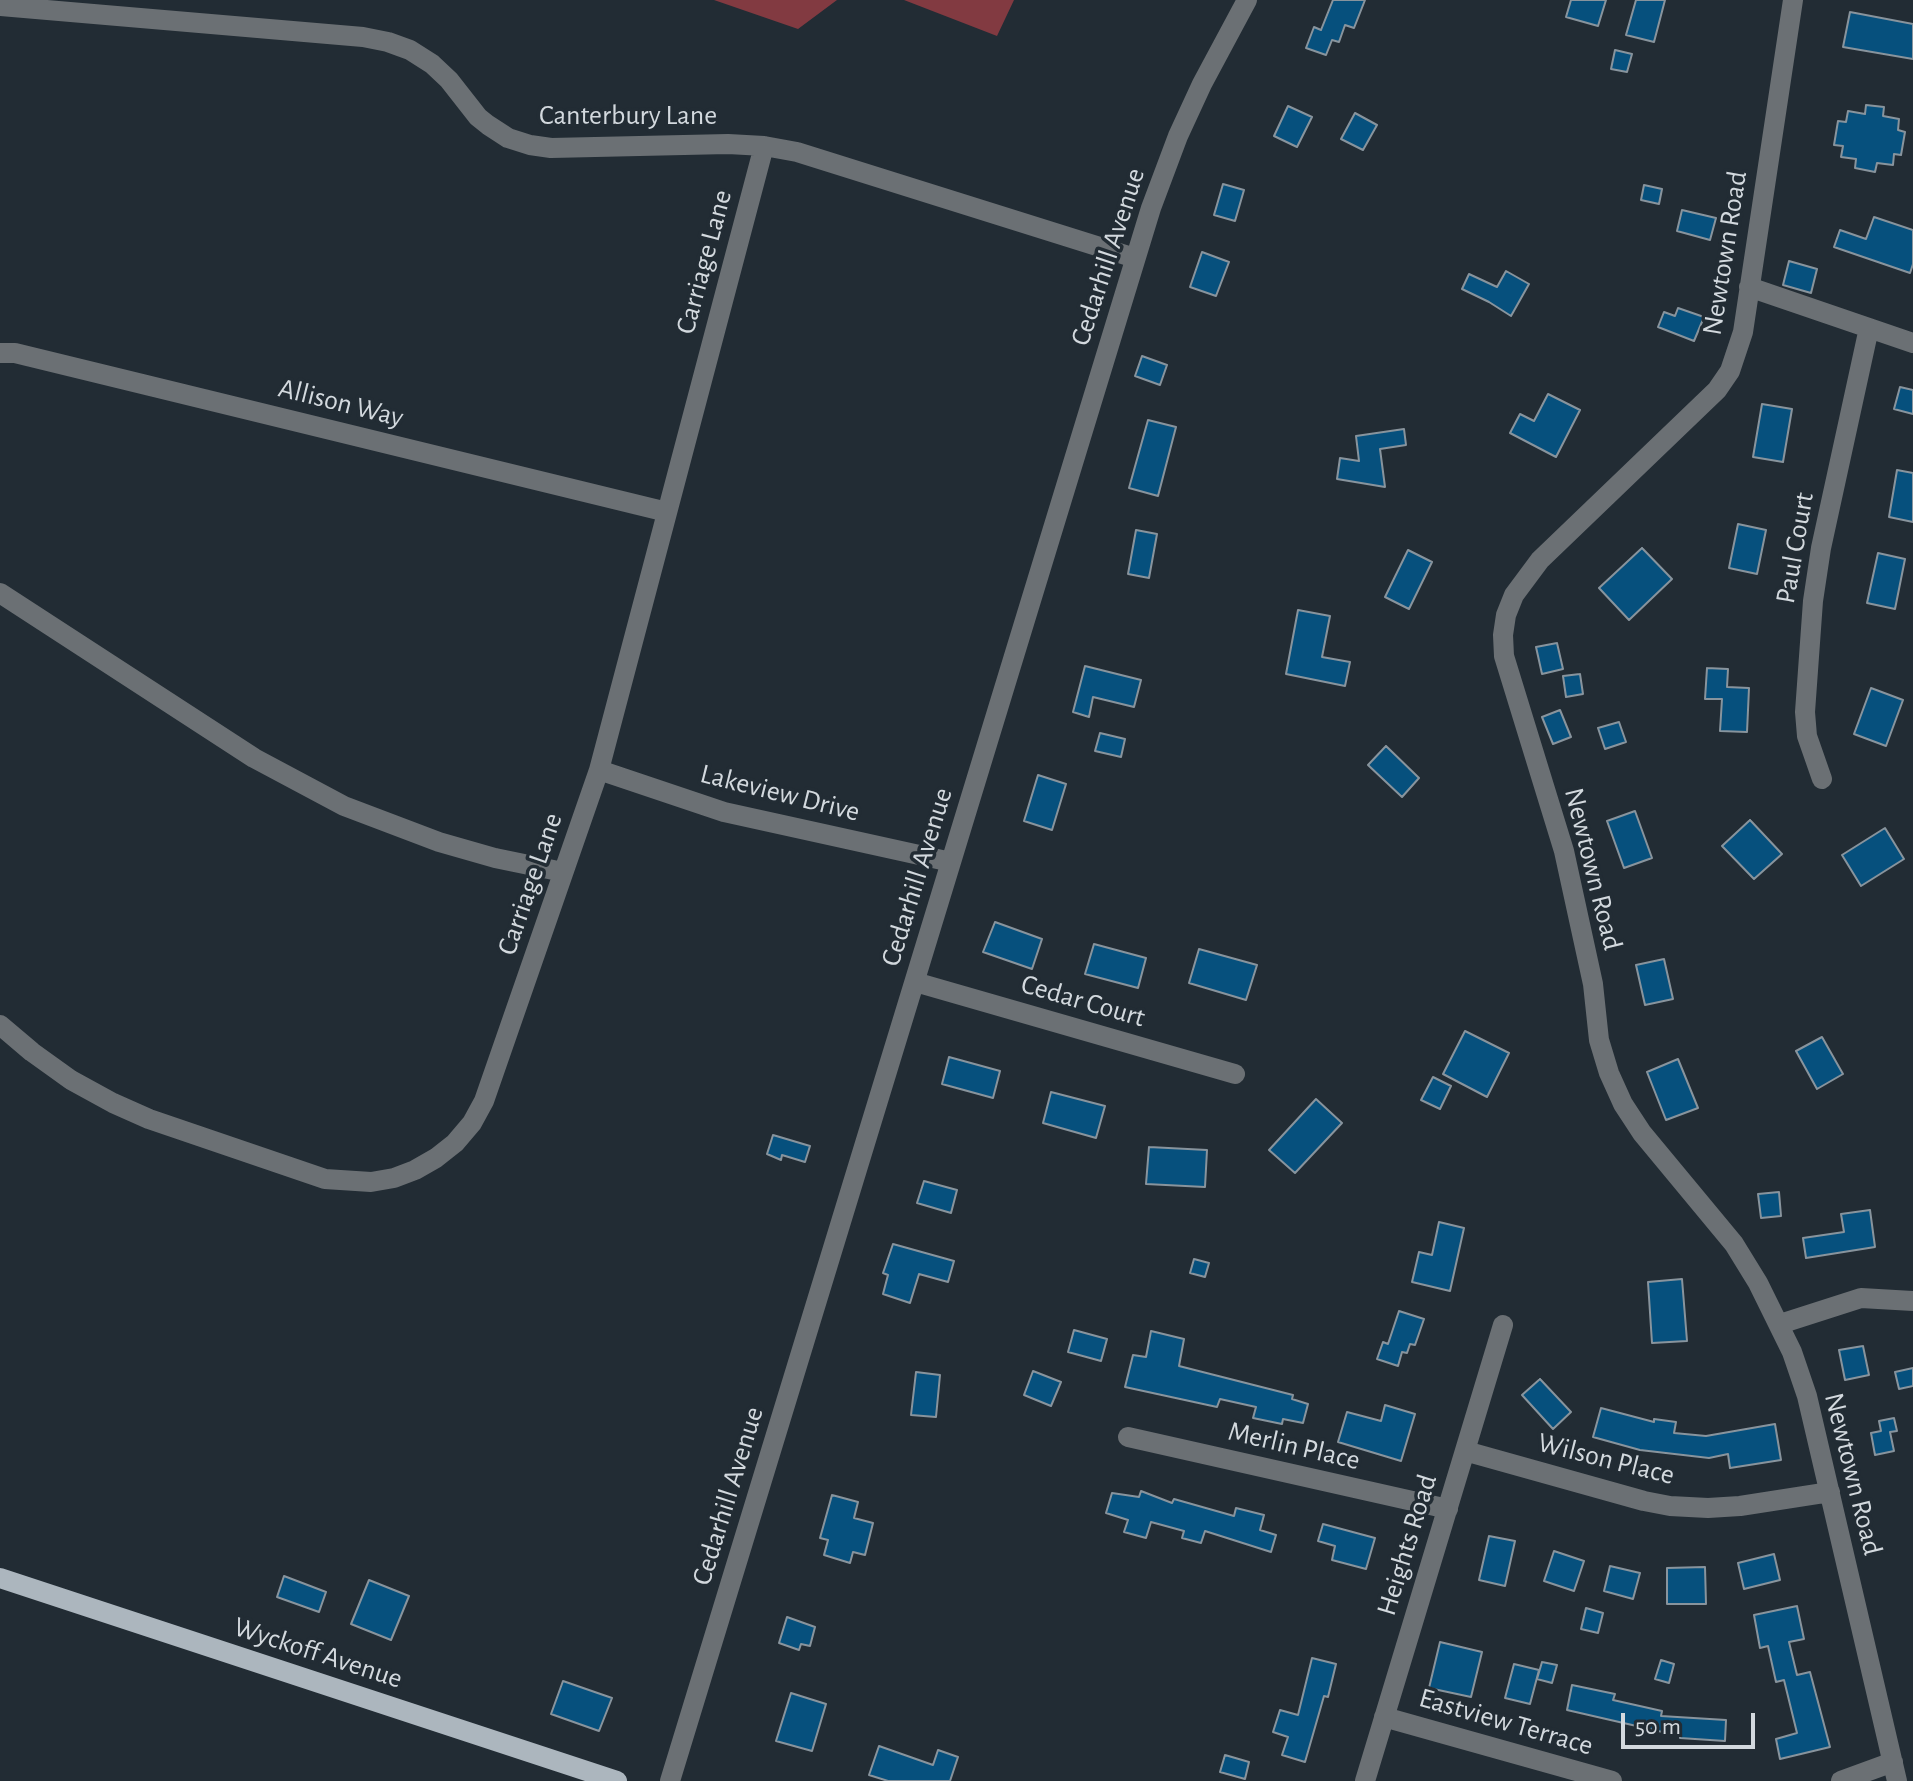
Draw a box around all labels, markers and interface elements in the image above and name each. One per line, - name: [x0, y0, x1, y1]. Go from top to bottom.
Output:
- street label: Canterbury Lane: [539, 99, 717, 133]
- street label: Cedarhill Avenue: [1064, 164, 1152, 350]
- street label: Newtown Road: [1695, 168, 1755, 338]
- street label: Carriage Lane: [669, 186, 739, 338]
- street label: Allison Way: [275, 371, 407, 435]
- street label: Paul Court: [1769, 490, 1821, 606]
- street label: Lakeview Drive: [697, 757, 863, 829]
- street label: Cedarhill Avenue: [874, 784, 960, 970]
- street label: Newtown Road: [1557, 784, 1629, 954]
- street label: Carriage Lane: [490, 809, 570, 959]
- street label: Cedar Court: [1017, 967, 1149, 1035]
- street label: Newtown Road: [1817, 1389, 1889, 1559]
- street label: Cedarhill Avenue: [685, 1403, 771, 1589]
- street label: Merlin Place: [1225, 1415, 1363, 1477]
- street label: Wilson Place: [1534, 1426, 1678, 1492]
- street label: Heights Road: [1370, 1470, 1444, 1620]
- street label: Wyckoff Avenue: [229, 1610, 407, 1696]
- street label: Eastview Terrace: [1415, 1681, 1597, 1763]
- scale bar: [1625, 1697, 1759, 1747]
- text: 50 m: [1635, 1715, 1681, 1739]

